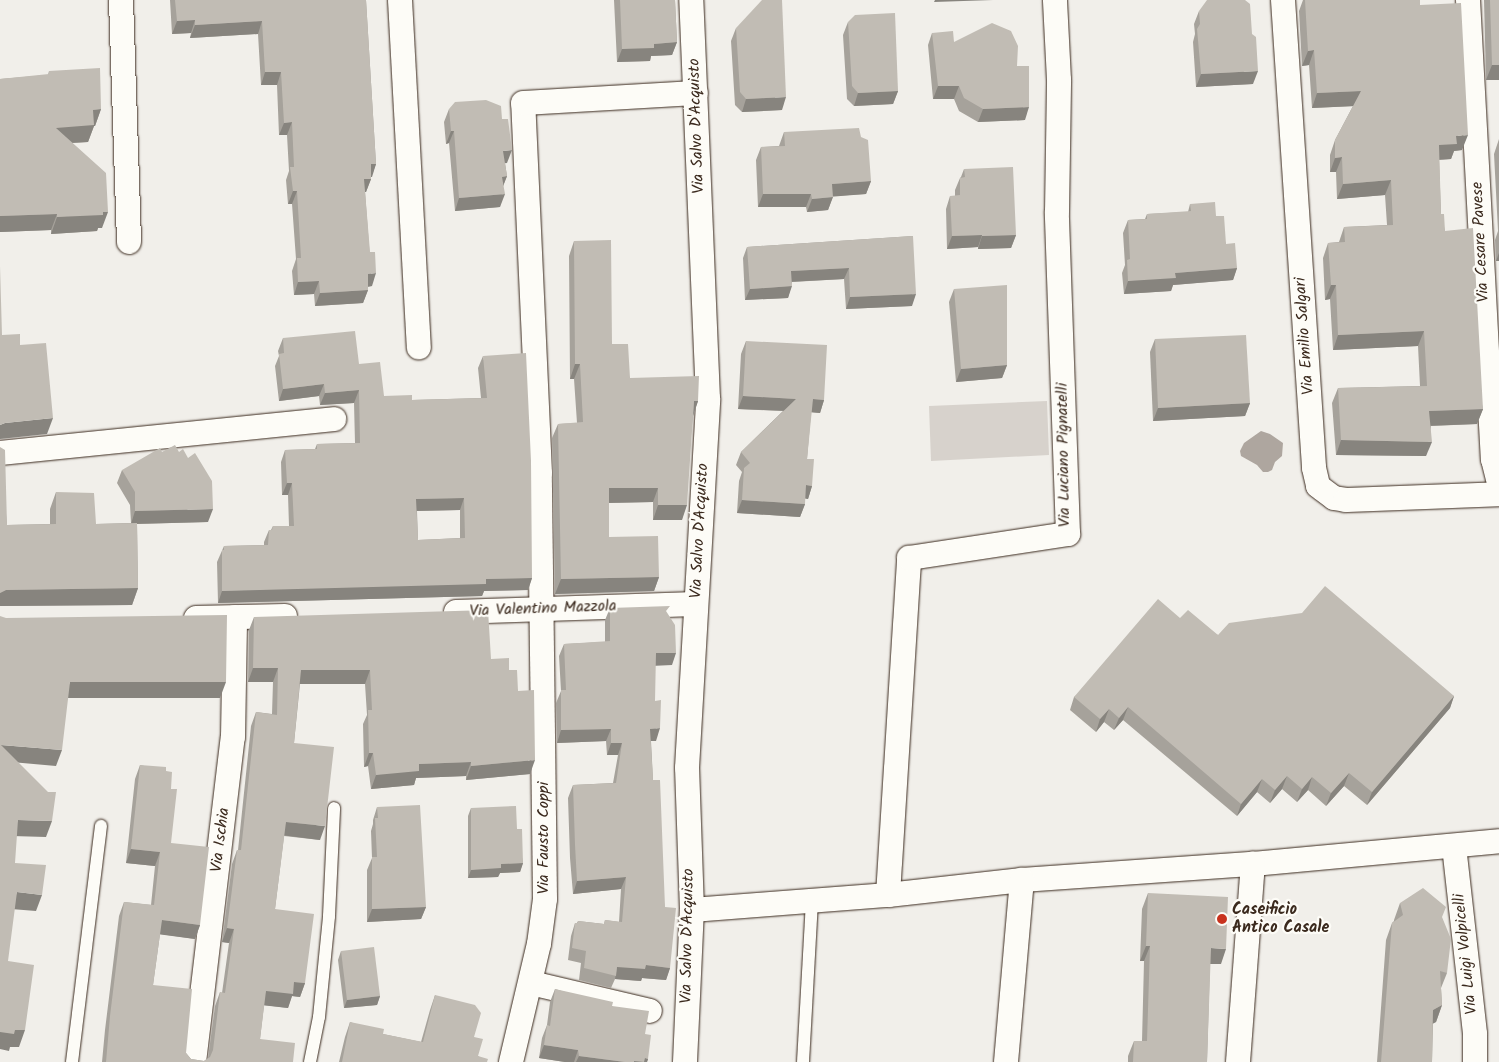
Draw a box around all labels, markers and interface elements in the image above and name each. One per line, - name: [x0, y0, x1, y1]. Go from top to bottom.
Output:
- street label: Via Salvo D'Acquisto: [685, 58, 709, 194]
- street label: Via Cesare Pavese: [1468, 181, 1494, 303]
- street label: Via Emilio Salgari: [1291, 277, 1319, 395]
- street label: Via Luciano Pignatelli: [1053, 383, 1075, 527]
- street label: Via Salvo D'Acquisto: [687, 463, 713, 599]
- street label: Via Valentino Mazzola: [469, 597, 617, 621]
- street label: Via Fausto Coppi: [534, 782, 554, 894]
- street label: Via Ischia: [208, 807, 234, 873]
- street label: Via Salvo D'Acquisto: [677, 868, 699, 1004]
- street label: Via Luigi Volpicelli: [1450, 893, 1482, 1015]
- place label: Caseificio Antico Casale: [1232, 900, 1329, 938]
- marker: Caseificio Antico Casale: [1216, 913, 1228, 925]

